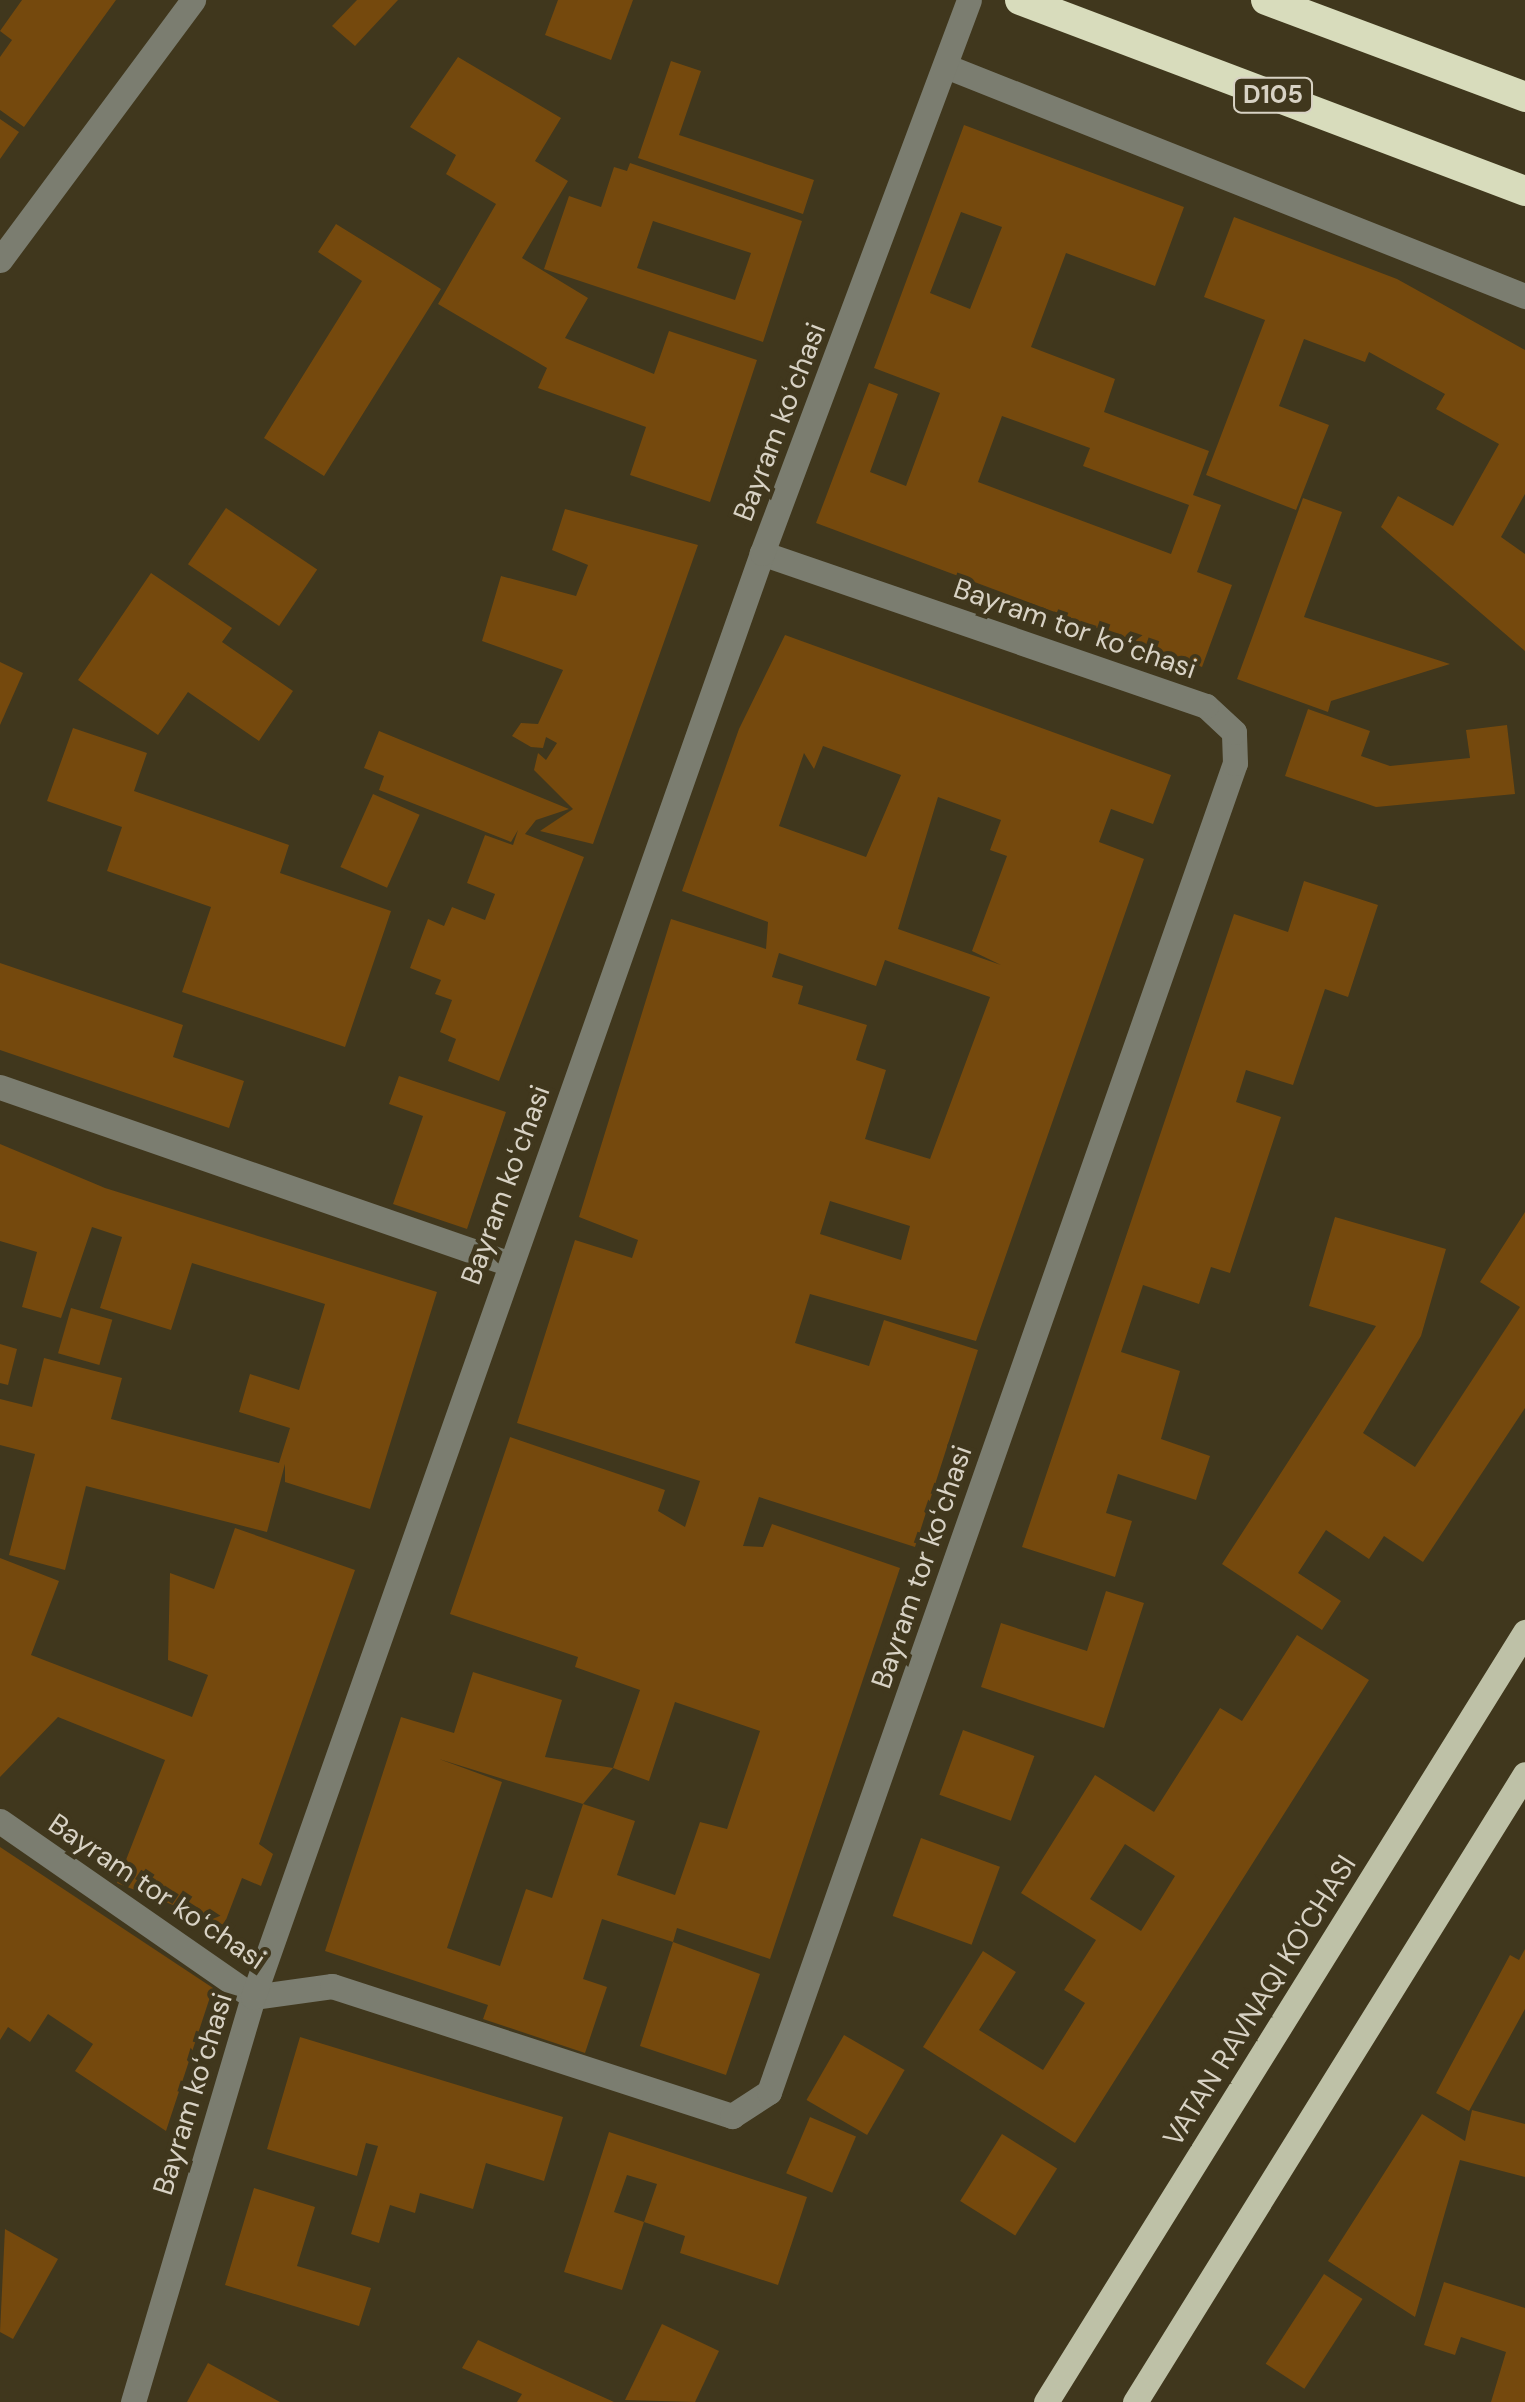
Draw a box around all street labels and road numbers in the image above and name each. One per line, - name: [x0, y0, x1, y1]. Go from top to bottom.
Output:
- road number: D105: [1233, 75, 1313, 115]
- street label: Bayram koʻchasi: [727, 318, 833, 526]
- street label: Bayram tor koʻchasi: [949, 572, 1201, 686]
- street label: Bayram koʻchasi: [454, 1081, 558, 1289]
- street label: Bayram tor koʻchasi: [865, 1441, 979, 1693]
- street label: Bayram tor koʻchasi: [42, 1807, 272, 1977]
- street label: VATAN RAVNAQI KO'CHASI: [1156, 1849, 1364, 2153]
- street label: Bayram koʻchasi: [146, 1989, 240, 2199]

